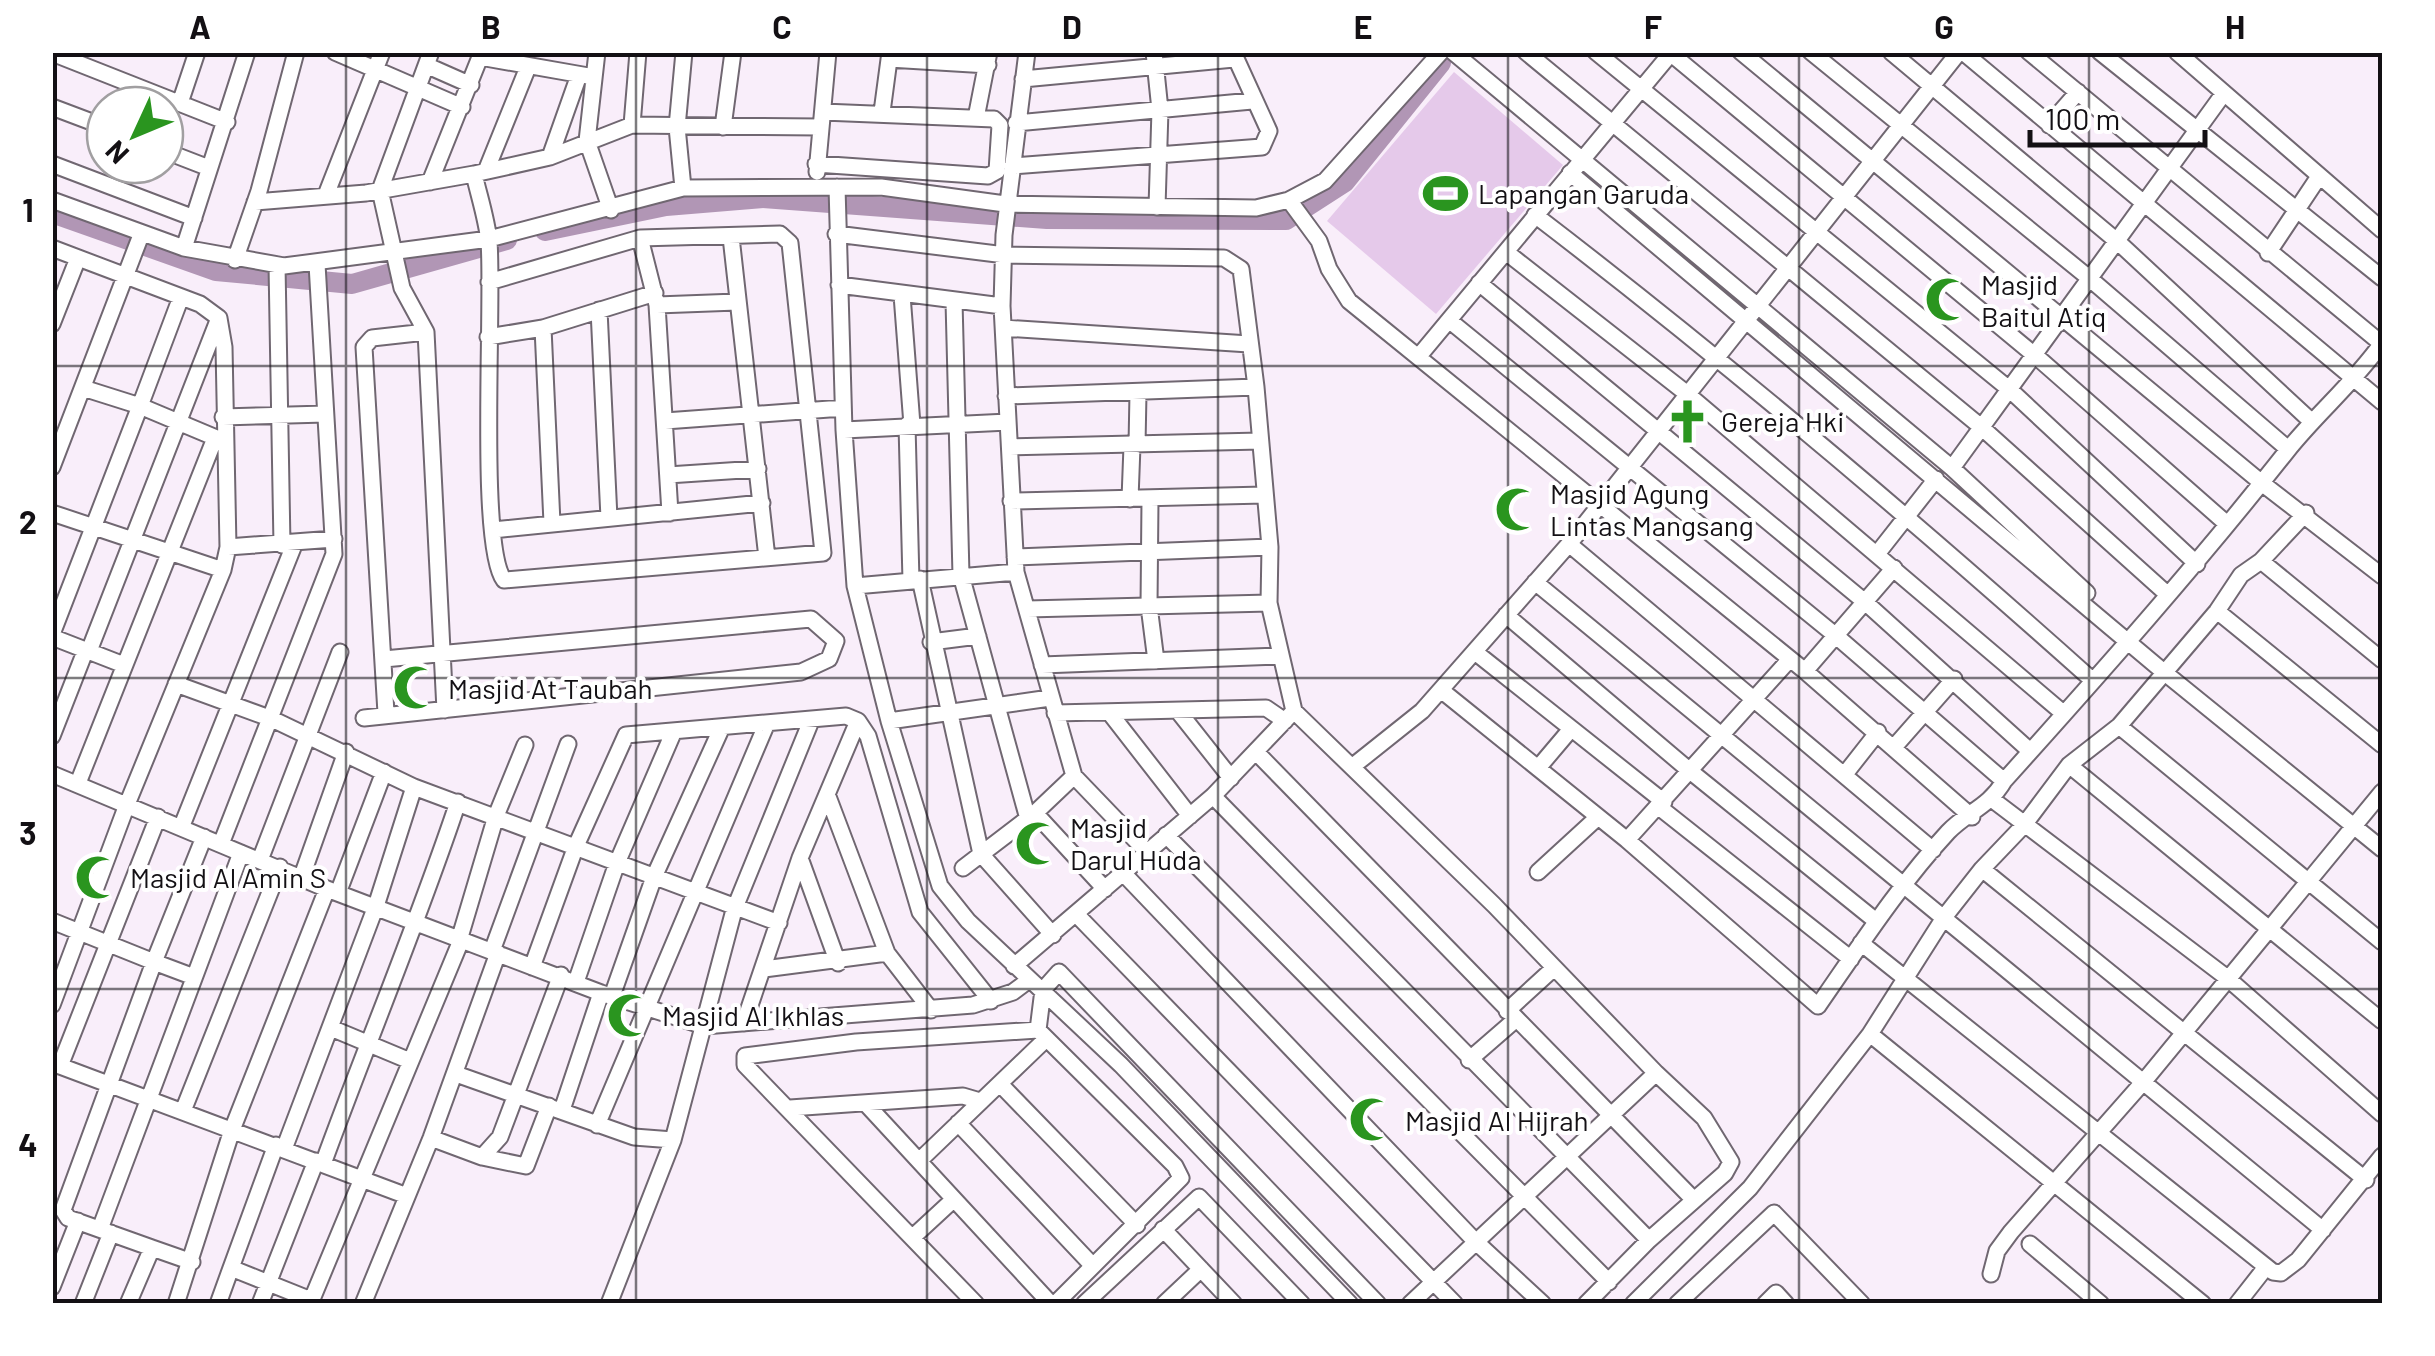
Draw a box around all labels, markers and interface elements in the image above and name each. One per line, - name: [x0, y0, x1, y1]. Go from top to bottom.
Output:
- text: A: [189, 7, 211, 45]
- text: B: [481, 7, 501, 45]
- text: C: [772, 7, 792, 45]
- text: D: [1062, 7, 1082, 45]
- text: E: [1354, 7, 1372, 45]
- text: F: [1644, 7, 1662, 45]
- text: G: [1934, 7, 1954, 45]
- text: H: [2225, 7, 2245, 45]
- north arrow: [85, 85, 185, 185]
- scale bar: [2030, 85, 2205, 147]
- text: 100 m: [2045, 100, 2120, 136]
- text: N: [98, 135, 135, 172]
- sports icon: Lapangan Garuda: [1421, 169, 1469, 217]
- place label: Lapangan Garuda: [1478, 176, 1689, 210]
- text: 1: [22, 190, 34, 228]
- place label: Masjid Baitul Atiq: [1981, 267, 2107, 333]
- mosque icon: Masjid Baitul Atiq: [1924, 276, 1972, 324]
- church icon: Gereja Hki: [1664, 397, 1712, 445]
- place label: Gereja Hki: [1721, 404, 1844, 438]
- place label: Masjid Agung Lintas Mangsang: [1550, 476, 1754, 542]
- mosque icon: Masjid Agung Lintas Mangsang: [1493, 485, 1541, 533]
- text: 2: [19, 502, 37, 540]
- mosque icon: Masjid At Taubah: [391, 664, 439, 712]
- place label: Masjid At Taubah: [448, 671, 653, 705]
- place label: Masjid Darul Huda: [1070, 810, 1202, 876]
- text: 3: [19, 813, 37, 851]
- mosque icon: Masjid Darul Huda: [1013, 819, 1061, 867]
- mosque icon: Masjid Al Amin S: [73, 853, 121, 901]
- place label: Masjid Al Amin S: [130, 860, 326, 894]
- mosque icon: Masjid Al Ikhlas: [605, 991, 653, 1039]
- place label: Masjid Al Ikhlas: [662, 998, 844, 1032]
- mosque icon: Masjid Al Hijrah: [1348, 1096, 1396, 1144]
- place label: Masjid Al Hijrah: [1405, 1103, 1589, 1137]
- text: 4: [18, 1125, 38, 1163]

